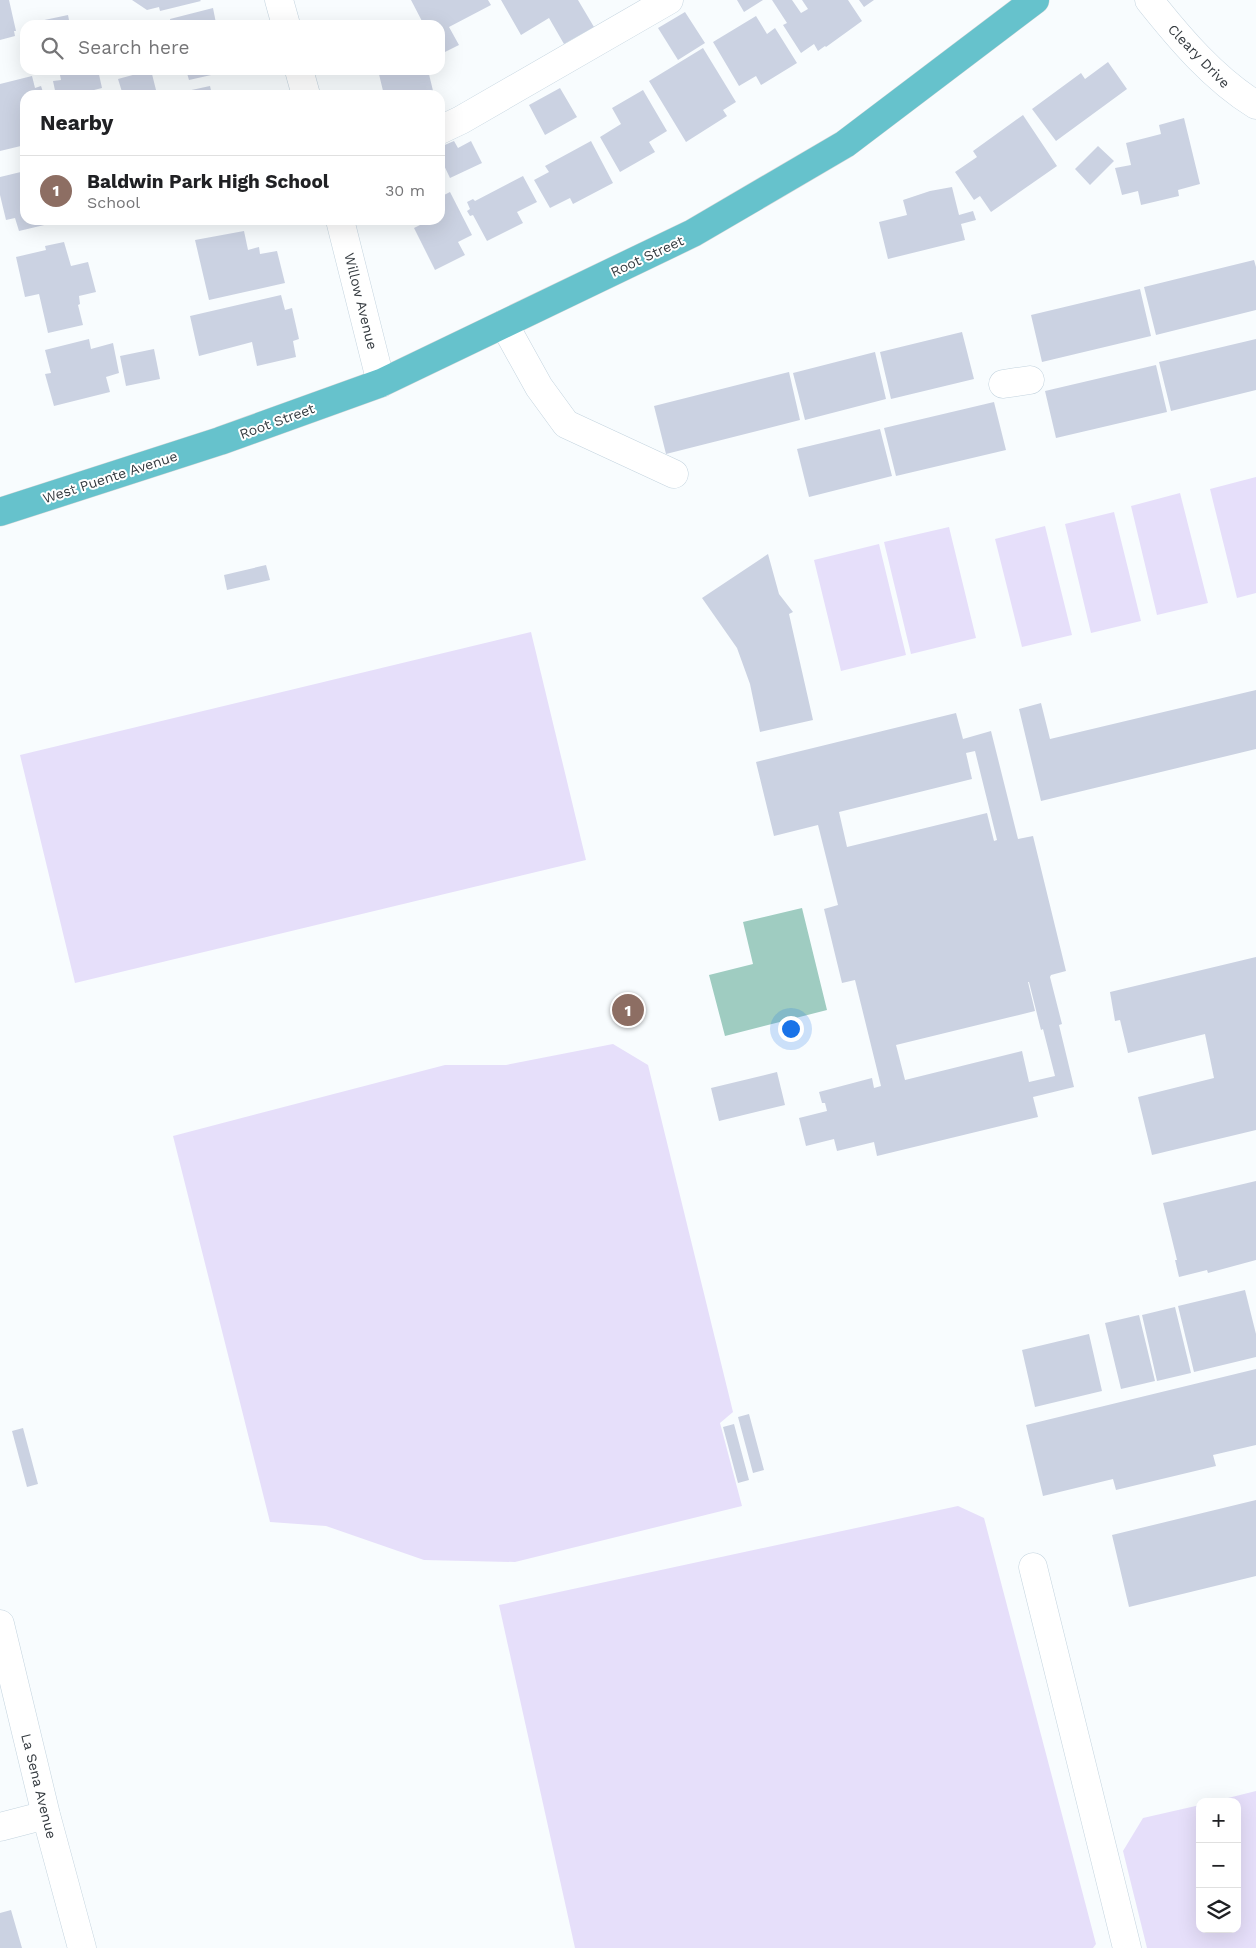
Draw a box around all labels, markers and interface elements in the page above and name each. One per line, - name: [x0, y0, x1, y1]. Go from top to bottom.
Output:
- search box: [20, 20, 445, 75]
- street label: Cleary Drive: [1165, 21, 1233, 91]
- icon: search: [38, 34, 66, 62]
- text: Search here: [78, 36, 189, 59]
- text: Nearby: [40, 110, 113, 135]
- text: Baldwin Park High School: [87, 170, 329, 193]
- text: 1: [53, 181, 59, 200]
- text: 30 m: [385, 181, 425, 200]
- text: School: [87, 193, 140, 212]
- street label: Root Street: [608, 232, 686, 280]
- street label: Willow Avenue: [341, 251, 381, 351]
- street label: Root Street: [237, 400, 317, 442]
- street label: West Puente Avenue: [41, 448, 179, 506]
- pin: 1: [612, 991, 644, 1029]
- your location: [778, 1016, 804, 1042]
- street label: La Sena Avenue: [18, 1732, 60, 1840]
- map controls: [1196, 1798, 1241, 1933]
- button: +: [1196, 1798, 1241, 1843]
- button: −: [1196, 1843, 1241, 1888]
- button: layers: [1196, 1888, 1241, 1933]

